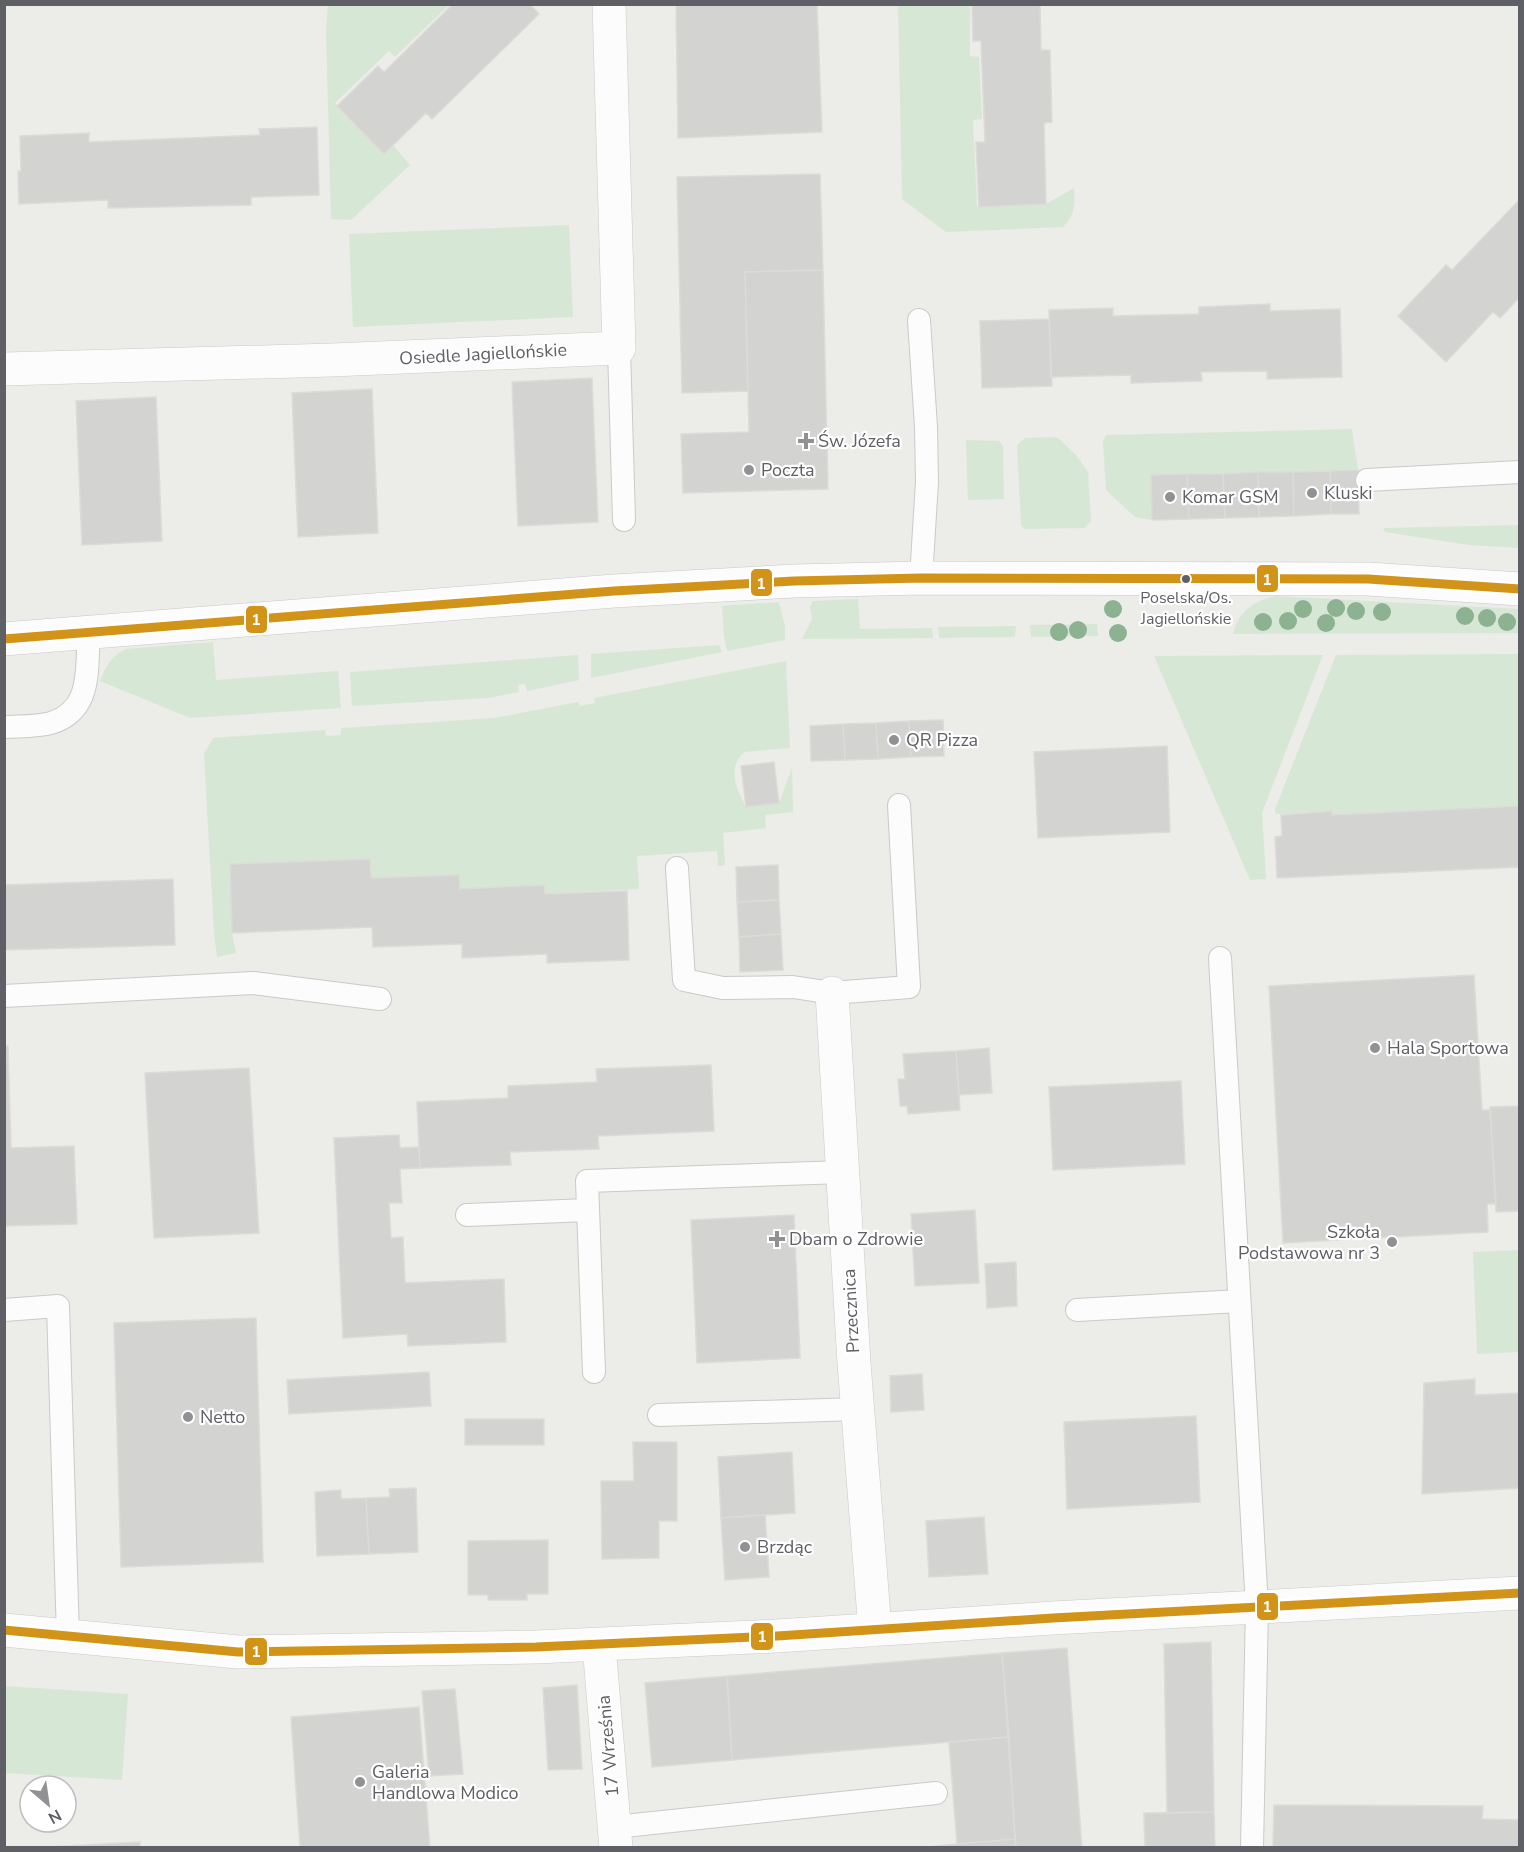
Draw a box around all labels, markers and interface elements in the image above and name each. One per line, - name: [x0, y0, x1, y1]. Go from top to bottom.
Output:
- street label: Osiedle Jagiellońskie: [398, 338, 568, 370]
- place label: Św. Józefa: [818, 429, 901, 453]
- marker: Św. Józefa: [799, 434, 813, 448]
- place label: Poczta: [761, 458, 815, 482]
- marker: Poczta: [742, 463, 756, 477]
- place label: Kluski: [1324, 481, 1373, 505]
- place label: Komar GSM: [1182, 485, 1279, 509]
- marker: Kluski: [1305, 486, 1319, 500]
- marker: Komar GSM: [1163, 490, 1177, 504]
- line badge: 1: [1256, 564, 1279, 593]
- line badge: 1: [750, 568, 773, 597]
- text: 1: [1262, 569, 1272, 591]
- text: 1: [756, 573, 766, 595]
- marker: Poselska/Os. Jagiellońskie: [1180, 573, 1192, 585]
- place label: Poselska/Os. Jagiellońskie: [1140, 587, 1232, 630]
- line badge: 1: [245, 605, 268, 634]
- text: 1: [251, 609, 261, 631]
- place label: QR Pizza: [906, 728, 978, 752]
- marker: QR Pizza: [887, 733, 901, 747]
- place label: Hala Sportowa: [1387, 1036, 1509, 1060]
- marker: Hala Sportowa: [1368, 1041, 1382, 1055]
- place label: Szkoła Podstawowa nr 3: [1238, 1220, 1380, 1265]
- place label: Dbam o Zdrowie: [789, 1227, 923, 1251]
- marker: Dbam o Zdrowie: [770, 1232, 784, 1246]
- marker: Szkoła Podstawowa nr 3: [1385, 1235, 1399, 1249]
- street label: Przecznica: [837, 1268, 865, 1354]
- place label: Netto: [200, 1405, 245, 1429]
- marker: Netto: [181, 1410, 195, 1424]
- place label: Brzdąc: [757, 1535, 812, 1559]
- marker: Brzdąc: [738, 1540, 752, 1554]
- line badge: 1: [1256, 1592, 1279, 1621]
- text: 1: [1262, 1596, 1272, 1618]
- line badge: 1: [750, 1622, 774, 1651]
- text: 1: [757, 1626, 767, 1648]
- line badge: 1: [244, 1637, 268, 1666]
- text: 1: [251, 1641, 261, 1663]
- street label: 17 Września: [592, 1694, 624, 1798]
- place label: Galeria Handlowa Modico: [372, 1760, 518, 1805]
- north arrow: [18, 1774, 78, 1834]
- marker: Galeria Handlowa Modico: [353, 1775, 367, 1789]
- text: N: [44, 1804, 65, 1829]

